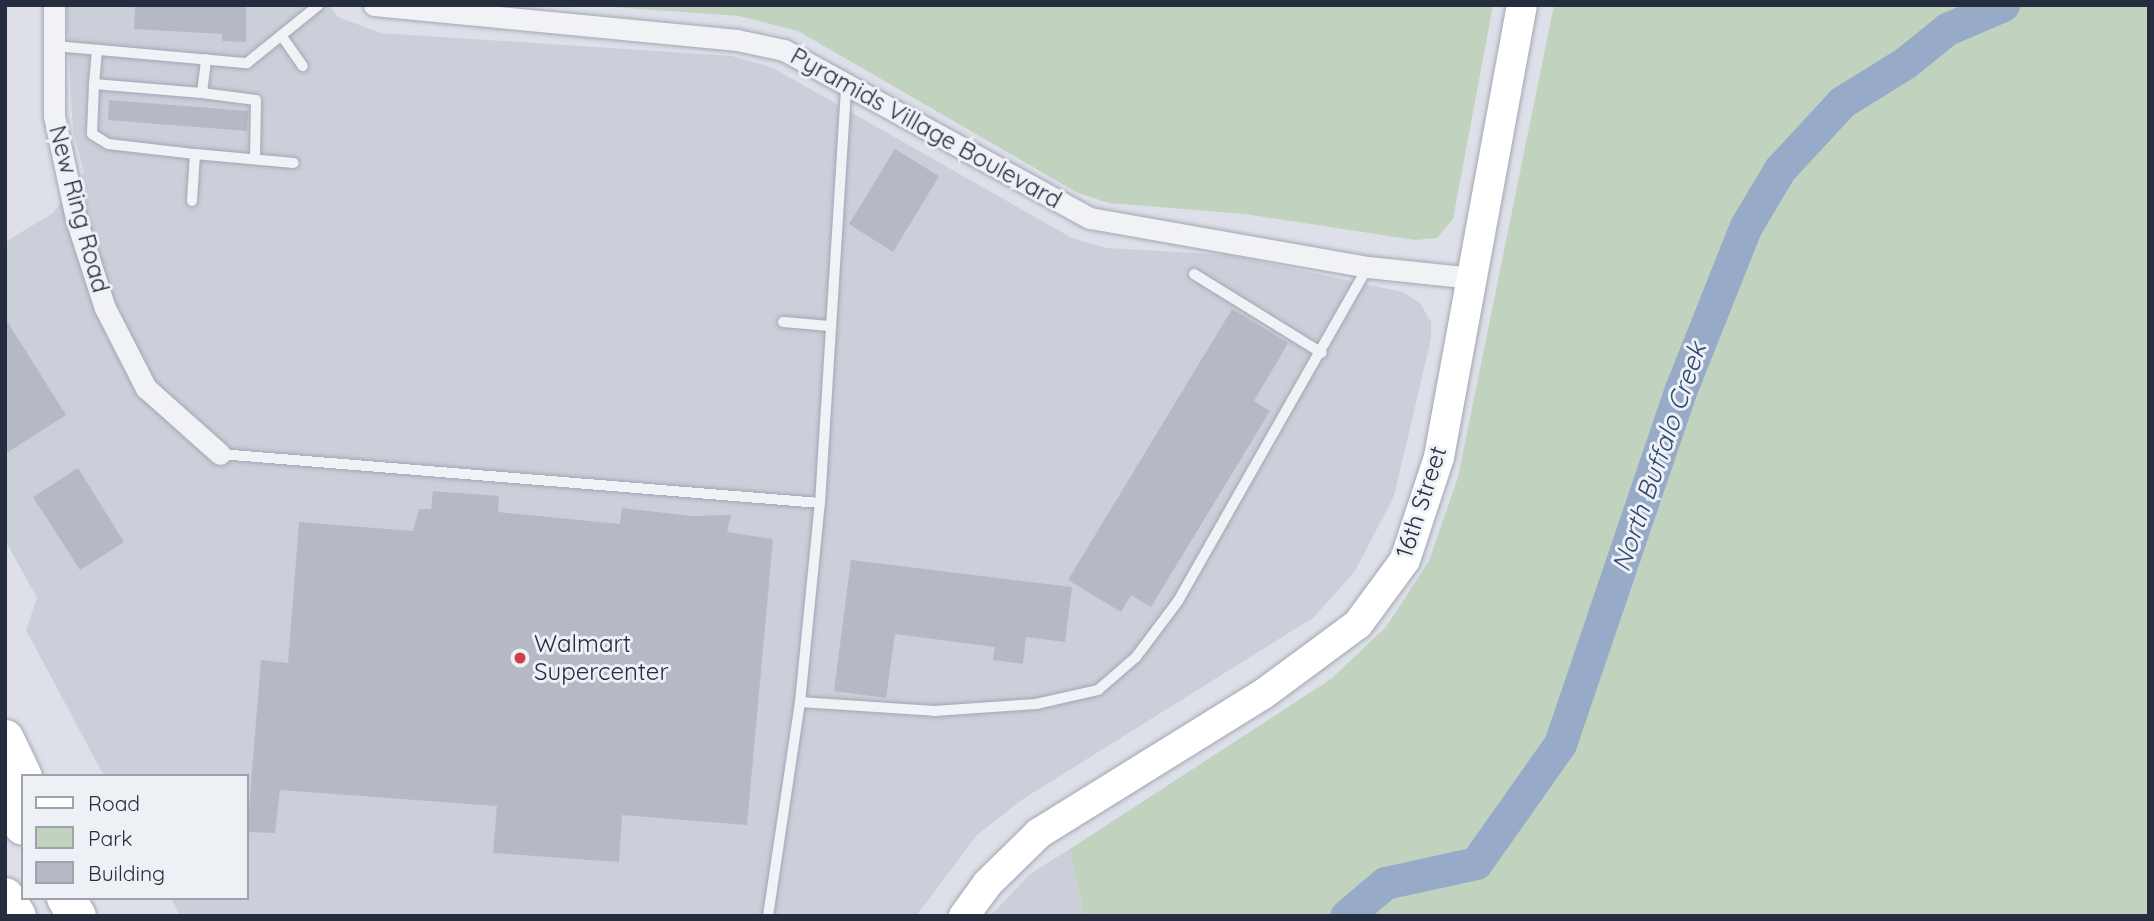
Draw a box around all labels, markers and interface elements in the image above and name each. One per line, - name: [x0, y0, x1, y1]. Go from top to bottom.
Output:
- street label: Pyramids Village Boulevard: [786, 41, 1066, 215]
- street label: New Ring Road: [43, 122, 115, 296]
- water label: North Buffalo Creek: [1605, 339, 1713, 575]
- street label: 16th Street: [1389, 443, 1453, 561]
- place label: Walmart Supercenter: [534, 630, 669, 686]
- marker: Walmart Supercenter: [512, 650, 528, 666]
- legend: [21, 774, 248, 900]
- text: Road: [88, 790, 140, 816]
- text: Park: [88, 825, 132, 851]
- text: Building: [88, 860, 165, 886]

